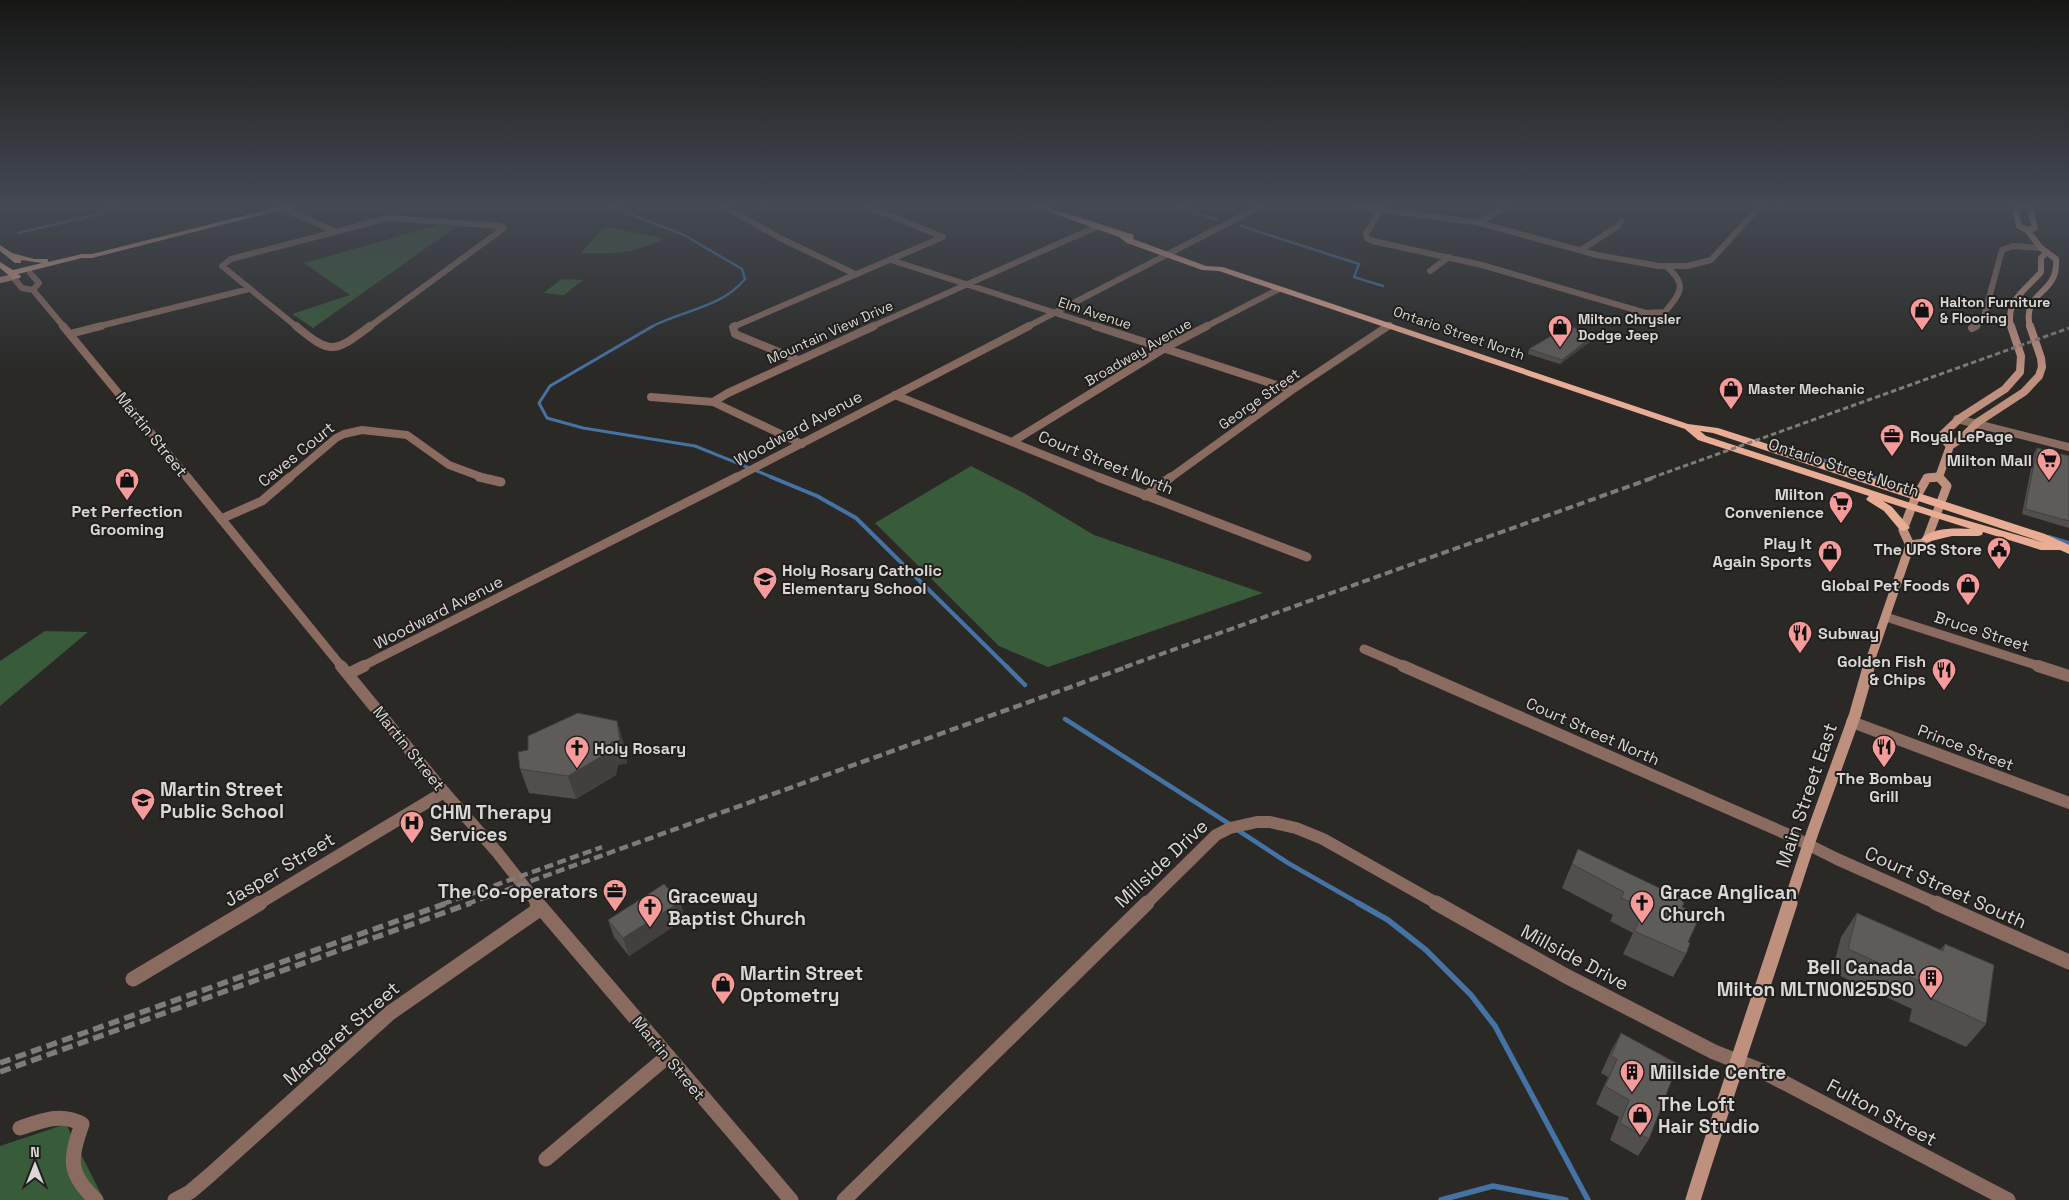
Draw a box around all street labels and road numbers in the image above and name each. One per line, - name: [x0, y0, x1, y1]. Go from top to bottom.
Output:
- street label: Elm Avenue: [1056, 293, 1134, 333]
- street label: Mountain View Drive: [764, 296, 896, 368]
- street label: Ontario Street North: [1391, 302, 1527, 364]
- street label: Broadway Avenue: [1081, 314, 1195, 390]
- street label: George Street: [1215, 364, 1303, 434]
- street label: Woodward Avenue: [731, 386, 866, 471]
- street label: Martin Street: [111, 388, 192, 481]
- street label: Caves Court: [254, 417, 339, 492]
- street label: Court Street North: [1035, 426, 1177, 499]
- street label: Ontario Street North: [1766, 433, 1922, 502]
- street label: Woodward Avenue: [370, 571, 506, 654]
- street label: Bruce Street: [1932, 606, 2032, 657]
- street label: Court Street North: [1523, 693, 1663, 770]
- street label: Martin Street: [368, 702, 449, 795]
- street label: Main Street East: [1770, 719, 1843, 871]
- street label: Prince Street: [1915, 719, 2017, 775]
- street label: Millside Drive: [1109, 814, 1213, 913]
- street label: Jasper Street: [219, 826, 339, 912]
- street label: Court Street South: [1861, 841, 2031, 934]
- street label: Millside Drive: [1516, 918, 1633, 996]
- street label: Margaret Street: [278, 976, 405, 1091]
- street label: Martin Street: [627, 1012, 710, 1105]
- street label: Fulton Street: [1822, 1073, 1941, 1152]

